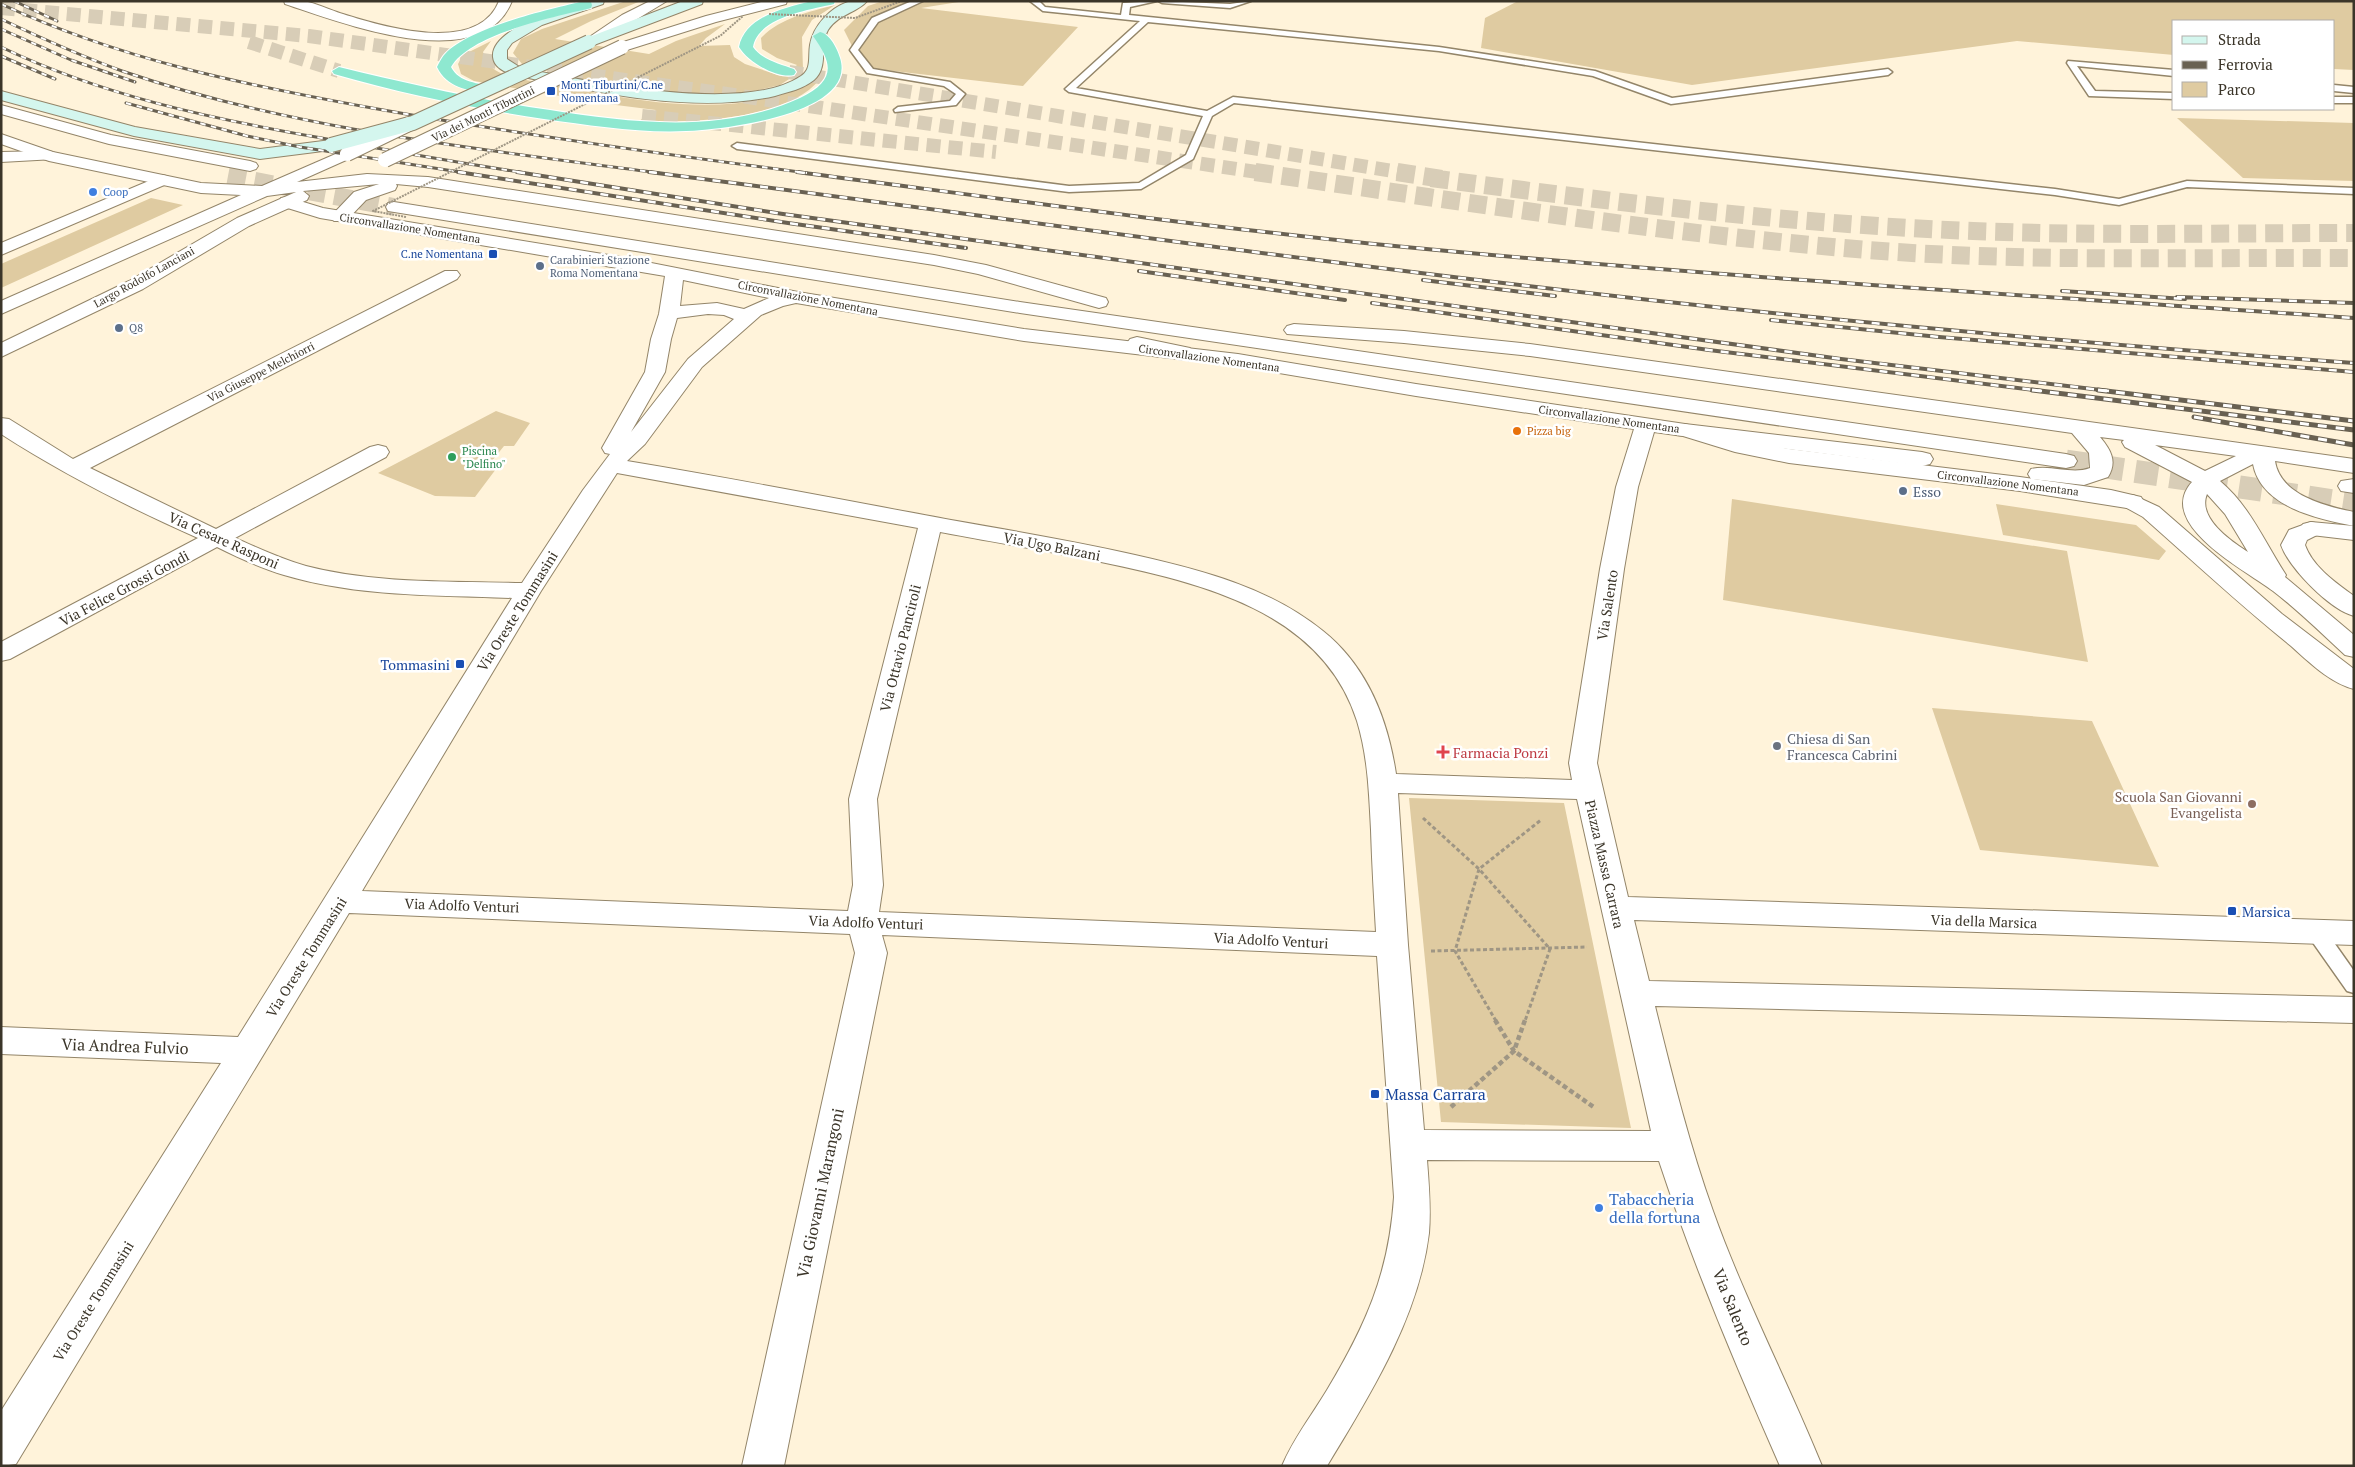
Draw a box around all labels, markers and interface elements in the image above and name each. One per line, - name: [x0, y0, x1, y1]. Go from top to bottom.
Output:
- legend: [2172, 20, 2335, 110]
- text: Strada: [2218, 29, 2261, 49]
- text: Ferrovia: [2218, 54, 2273, 74]
- place label: Monti Tiburtini/C.ne Nomentana: [561, 78, 664, 105]
- text: Parco: [2218, 79, 2255, 99]
- street label: Via dei Monti Tiburtini: [429, 83, 537, 145]
- marker: Monti Tiburtini/C.ne Nomentana: [545, 85, 557, 97]
- place label: Coop: [103, 185, 128, 199]
- marker: Coop: [87, 186, 99, 198]
- street label: Circonvallazione Nomentana: [339, 210, 482, 246]
- street label: Largo Rodolfo Lanciani: [91, 243, 197, 311]
- place label: C.ne Nomentana: [401, 247, 483, 261]
- marker: C.ne Nomentana: [487, 248, 499, 260]
- place label: Carabinieri Stazione Roma Nomentana: [550, 253, 650, 280]
- marker: Carabinieri Stazione Roma Nomentana: [534, 260, 546, 272]
- street label: Circonvallazione Nomentana: [737, 278, 880, 319]
- place label: Q8: [129, 321, 143, 335]
- marker: Q8: [113, 322, 125, 334]
- street label: Via Giuseppe Melchiorri: [205, 339, 317, 405]
- street label: Circonvallazione Nomentana: [1138, 341, 1281, 375]
- street label: Circonvallazione Nomentana: [1538, 402, 1681, 436]
- place label: Pizza big: [1527, 424, 1571, 438]
- marker: Pizza big: [1511, 425, 1523, 437]
- place label: Piscina "Delfino": [462, 444, 506, 471]
- marker: Piscina "Delfino": [446, 451, 458, 463]
- street label: Circonvallazione Nomentana: [1936, 467, 2080, 499]
- place label: Esso: [1913, 482, 1941, 501]
- marker: Esso: [1897, 485, 1909, 497]
- street label: Via Cesare Rasponi: [166, 507, 282, 573]
- street label: Via Ugo Balzani: [1002, 527, 1102, 565]
- street label: Via Felice Grossi Gondi: [56, 546, 192, 630]
- street label: Via Oreste Tommasini: [472, 547, 562, 675]
- street label: Via Salento: [1592, 568, 1622, 642]
- street label: Via Ottavio Panciroli: [875, 582, 925, 714]
- place label: Tommasini: [380, 655, 450, 674]
- marker: Tommasini: [454, 658, 466, 670]
- place label: Chiesa di San Francesca Cabrini: [1787, 729, 1898, 764]
- marker: Chiesa di San Francesca Cabrini: [1771, 740, 1783, 752]
- place label: Farmacia Ponzi: [1453, 743, 1548, 762]
- marker: Farmacia Ponzi: [1437, 746, 1449, 758]
- place label: Scuola San Giovanni Evangelista: [2115, 787, 2242, 822]
- street label: Piazza Massa Carrara: [1581, 798, 1629, 930]
- marker: Scuola San Giovanni Evangelista: [2246, 798, 2258, 810]
- street label: Via Oreste Tommasini: [261, 893, 351, 1021]
- street label: Via Adolfo Venturi: [404, 893, 520, 917]
- place label: Marsica: [2242, 902, 2290, 921]
- marker: Marsica: [2226, 905, 2238, 917]
- street label: Via Adolfo Venturi: [808, 910, 924, 934]
- street label: Via della Marsica: [1930, 910, 2038, 932]
- street label: Via Adolfo Venturi: [1213, 928, 1329, 952]
- street label: Via Andrea Fulvio: [61, 1033, 189, 1059]
- place label: Massa Carrara: [1385, 1083, 1486, 1105]
- marker: Massa Carrara: [1369, 1088, 1381, 1100]
- street label: Via Giovanni Marangoni: [791, 1106, 849, 1280]
- place label: Tabaccheria della fortuna: [1609, 1188, 1700, 1228]
- marker: Tabaccheria della fortuna: [1593, 1202, 1605, 1214]
- street label: Via Oreste Tommasini: [48, 1237, 138, 1365]
- street label: Via Salento: [1708, 1265, 1759, 1349]

